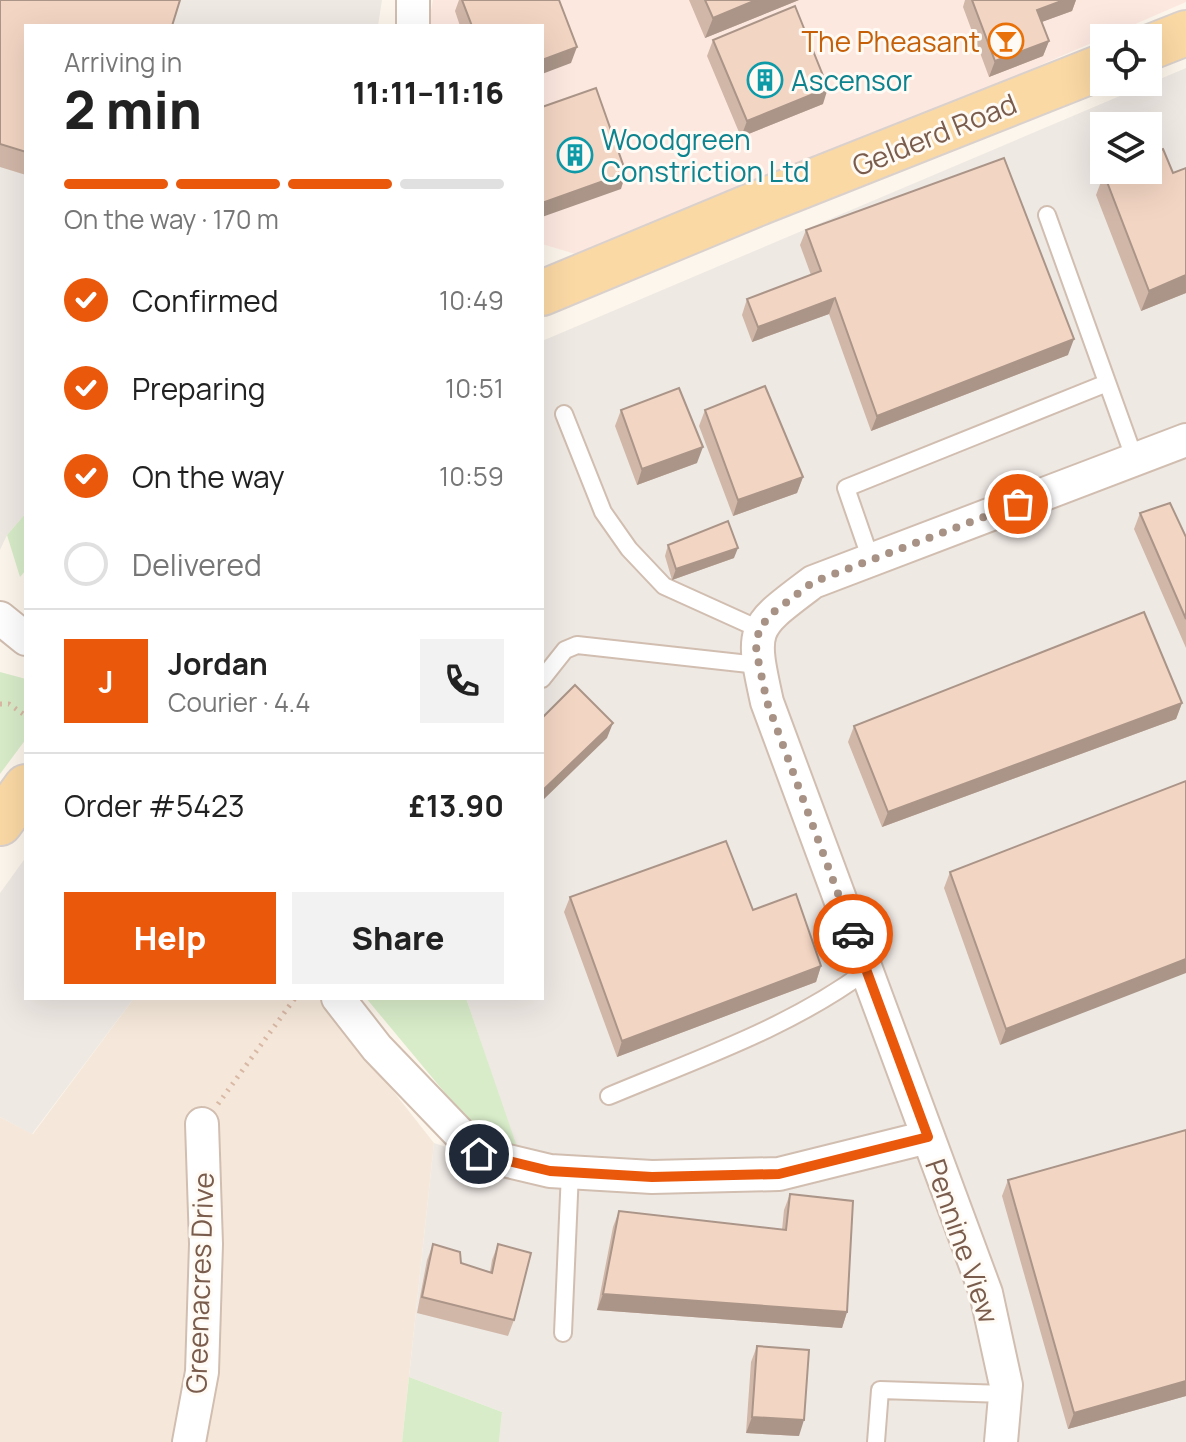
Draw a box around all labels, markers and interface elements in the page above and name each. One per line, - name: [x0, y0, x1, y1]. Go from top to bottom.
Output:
- place label: The Pheasant: [801, 22, 980, 60]
- bar icon: The Pheasant: [987, 22, 1025, 60]
- map controls: [1090, 24, 1162, 184]
- button: locate: [1090, 24, 1162, 96]
- text: Arriving in: [64, 44, 182, 80]
- building icon: Ascensor: [746, 61, 784, 99]
- place label: Ascensor: [791, 61, 912, 99]
- text: 11:11–11:16: [352, 72, 504, 113]
- text: 2 min: [64, 74, 202, 145]
- street label: Gelderd Road: [846, 84, 1022, 184]
- button: layers: [1090, 112, 1162, 184]
- place label: Woodgreen Constriction Ltd: [601, 120, 810, 190]
- building icon: Woodgreen Constriction Ltd: [556, 136, 594, 174]
- text: On the way · 170 m: [64, 201, 279, 237]
- icon: check: [64, 278, 108, 322]
- text: Confirmed: [132, 280, 279, 321]
- text: 10:49: [439, 282, 504, 318]
- icon: check: [64, 366, 108, 410]
- text: Preparing: [132, 368, 266, 409]
- text: 10:51: [445, 370, 504, 406]
- icon: check: [64, 454, 108, 498]
- text: On the way: [132, 456, 285, 497]
- text: 10:59: [439, 458, 504, 494]
- pin: [984, 470, 1052, 538]
- icon: bag: [996, 482, 1040, 526]
- text: Delivered: [132, 544, 262, 585]
- button: phone: [420, 639, 504, 723]
- text: Jordan: [168, 643, 268, 684]
- text: J: [98, 661, 114, 702]
- text: Courier · 4.4: [168, 684, 310, 720]
- text: Order #5423: [64, 785, 245, 826]
- text: £13.90: [409, 785, 504, 826]
- button: Help: [64, 892, 276, 984]
- button: Share: [292, 892, 504, 984]
- courier: [813, 894, 893, 974]
- icon: car: [831, 912, 875, 956]
- pin: [445, 1120, 513, 1188]
- icon: home: [457, 1132, 501, 1176]
- street label: Pennine View: [917, 1154, 1009, 1328]
- street label: Greenacres Drive: [176, 1172, 222, 1394]

